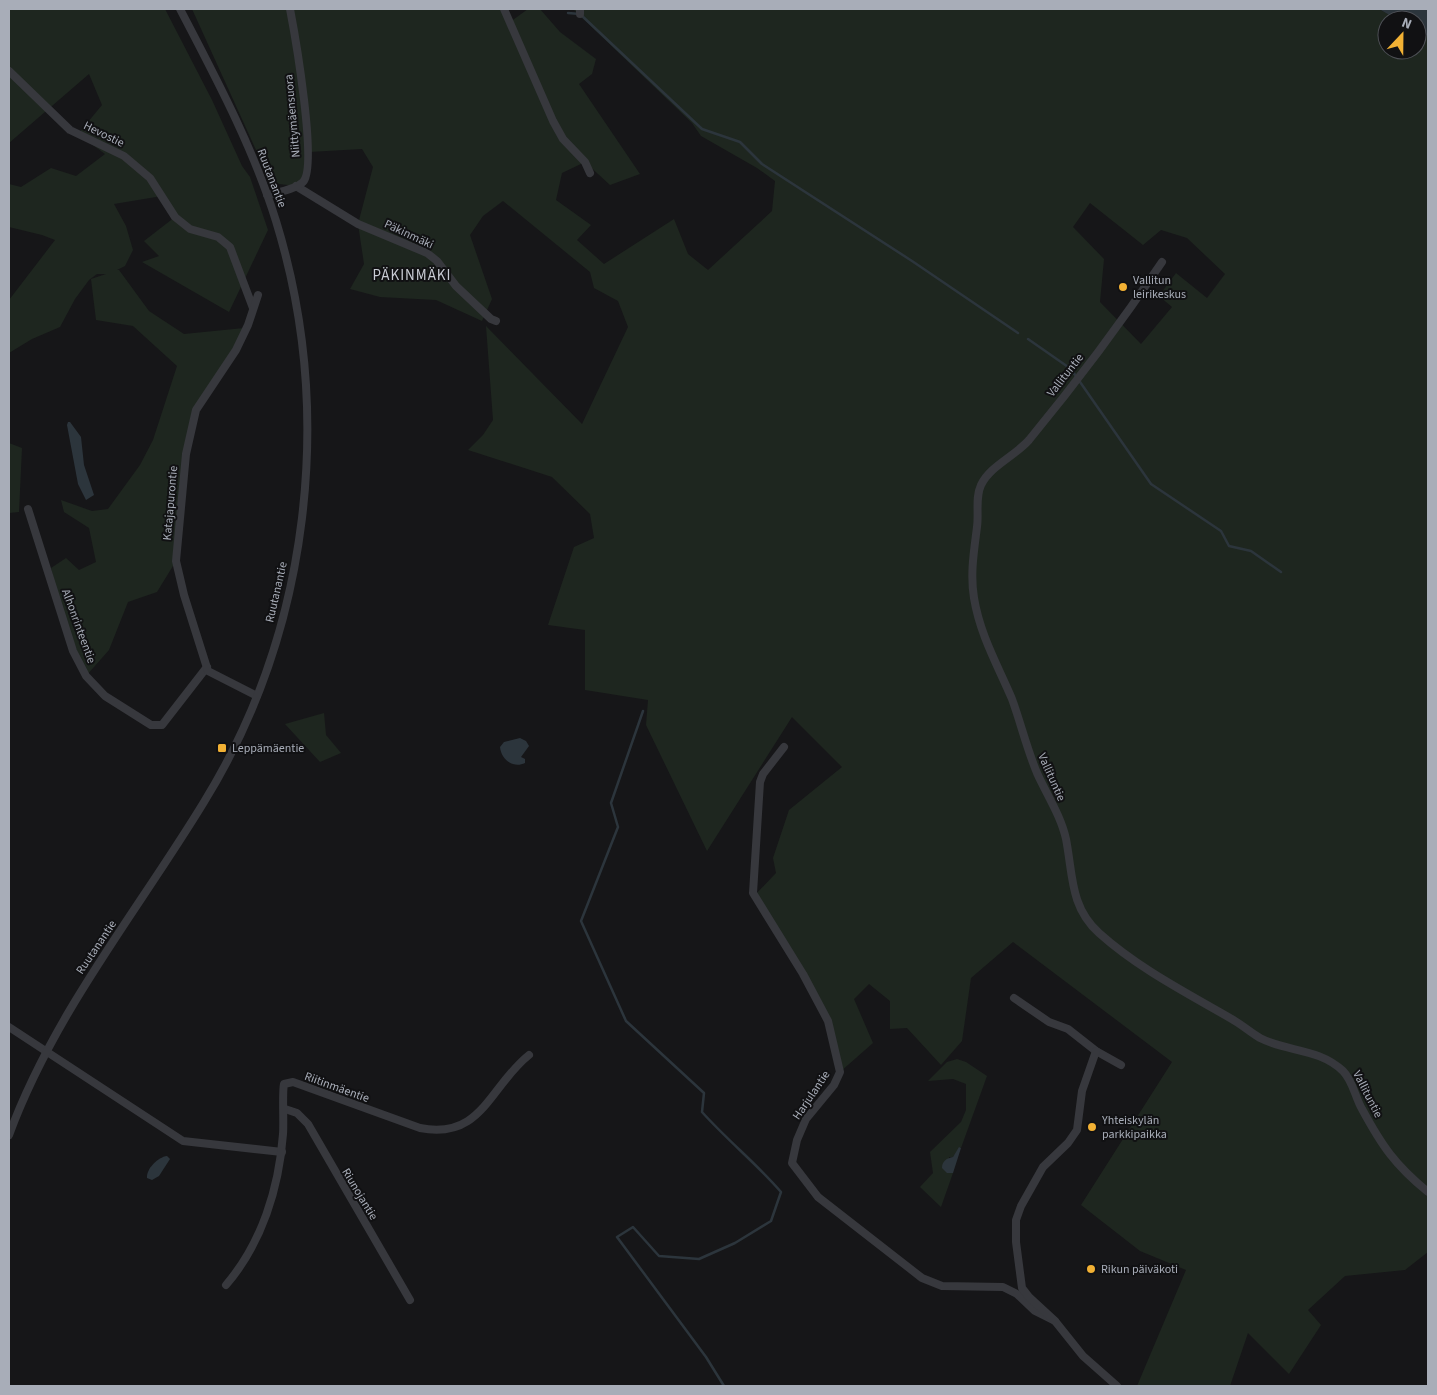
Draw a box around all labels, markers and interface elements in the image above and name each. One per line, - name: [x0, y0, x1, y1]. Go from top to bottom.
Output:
- north arrow: [1377, 10, 1427, 60]
- text: N: [1398, 13, 1415, 35]
- street label: Niittymäensuora: [280, 74, 305, 158]
- street label: Hevostie: [80, 117, 127, 152]
- street label: Ruutanantie: [253, 146, 291, 210]
- street label: Päkinmäki: [381, 216, 436, 253]
- district label: PÄKINMÄKI: [373, 265, 452, 286]
- place label: Vallitun leirikeskus: [1133, 272, 1186, 303]
- marker: Vallitun leirikeskus: [1117, 281, 1129, 293]
- street label: Vallituntie: [1043, 350, 1088, 401]
- street label: Katajapurontie: [159, 465, 182, 541]
- street label: Ruutanantie: [261, 560, 292, 624]
- street label: Alhonrinteentie: [57, 587, 100, 666]
- place label: Leppämäentie: [232, 740, 304, 757]
- marker: Leppämäentie: [216, 742, 228, 754]
- street label: Vallituntie: [1033, 750, 1070, 804]
- street label: Ruutanantie: [72, 917, 121, 978]
- street label: Harjulantie: [789, 1067, 834, 1123]
- street label: Riitinmäentie: [302, 1068, 372, 1107]
- street label: Vallituntie: [1348, 1068, 1387, 1121]
- place label: Yhteiskylän parkkipaikka: [1101, 1112, 1167, 1143]
- marker: Yhteiskylän parkkipaikka: [1086, 1121, 1098, 1133]
- street label: Riunojantie: [337, 1165, 382, 1223]
- place label: Rikun päiväkoti: [1101, 1261, 1178, 1278]
- marker: Rikun päiväkoti: [1085, 1263, 1097, 1275]

